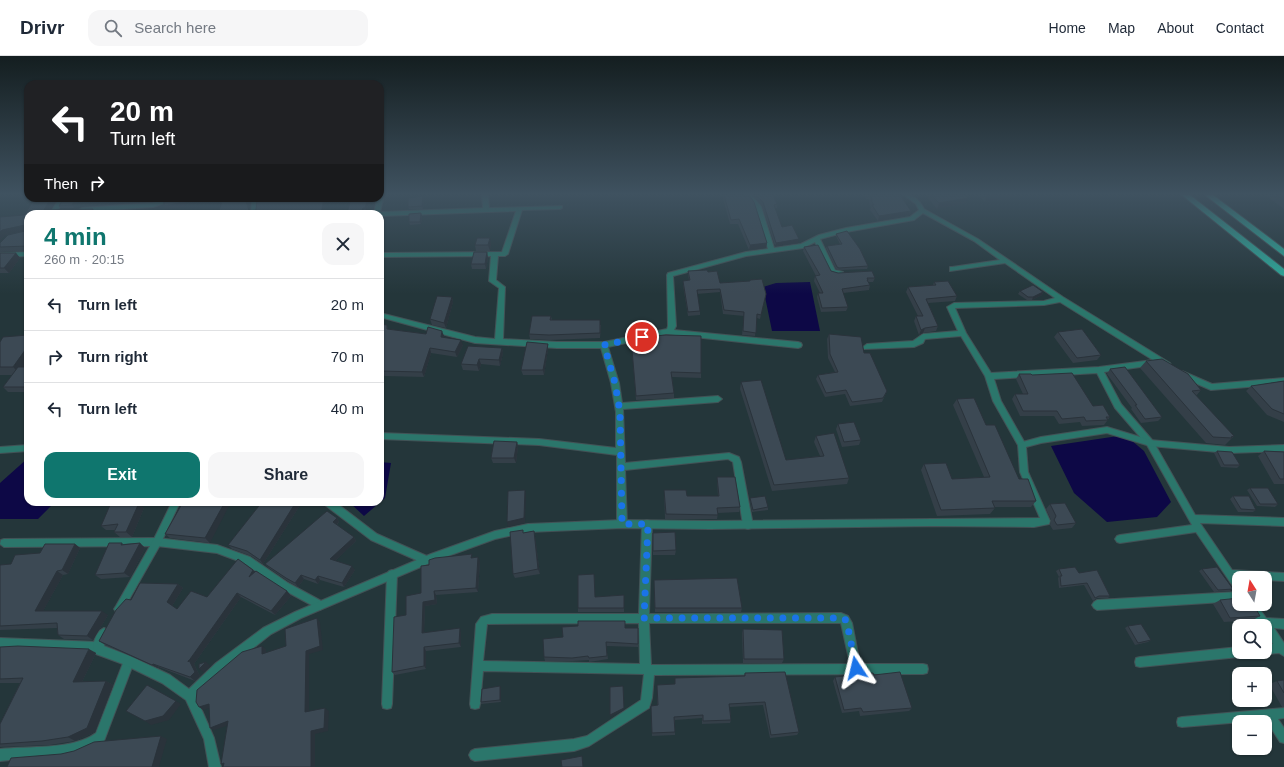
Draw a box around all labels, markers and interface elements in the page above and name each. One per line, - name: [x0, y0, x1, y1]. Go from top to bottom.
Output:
- search box: [88, 10, 368, 46]
- text: Drivr: [20, 17, 64, 38]
- icon: search: [102, 17, 124, 39]
- text: Search here: [134, 19, 216, 36]
- text: Home: [1049, 20, 1086, 36]
- text: Map: [1108, 20, 1135, 36]
- text: About: [1157, 20, 1194, 36]
- text: Contact: [1216, 20, 1264, 36]
- icon: left: [44, 96, 96, 148]
- text: 20 m: [110, 96, 174, 127]
- text: Turn left: [110, 129, 175, 149]
- icon: right: [86, 172, 108, 194]
- text: Then: [44, 175, 78, 192]
- text: 4 min: [44, 223, 107, 250]
- button: close: [322, 223, 364, 265]
- text: 260 m · 20:15: [44, 252, 124, 267]
- icon: left: [44, 294, 66, 316]
- text: Turn left: [78, 296, 137, 313]
- text: 20 m: [331, 296, 364, 313]
- pin: [625, 320, 659, 354]
- icon: arrive: [631, 326, 653, 348]
- icon: right: [44, 346, 66, 368]
- text: Turn right: [78, 348, 148, 365]
- text: 70 m: [331, 348, 364, 365]
- icon: left: [44, 398, 66, 420]
- text: Turn left: [78, 400, 137, 417]
- text: 40 m: [331, 400, 364, 417]
- button: Exit: [44, 452, 200, 498]
- button: Share: [208, 452, 364, 498]
- north arrow: [1232, 571, 1272, 611]
- map controls: [1232, 571, 1272, 755]
- button: search: [1232, 619, 1272, 659]
- position arrow: [835, 647, 877, 689]
- button: +: [1232, 667, 1272, 707]
- button: −: [1232, 715, 1272, 755]

